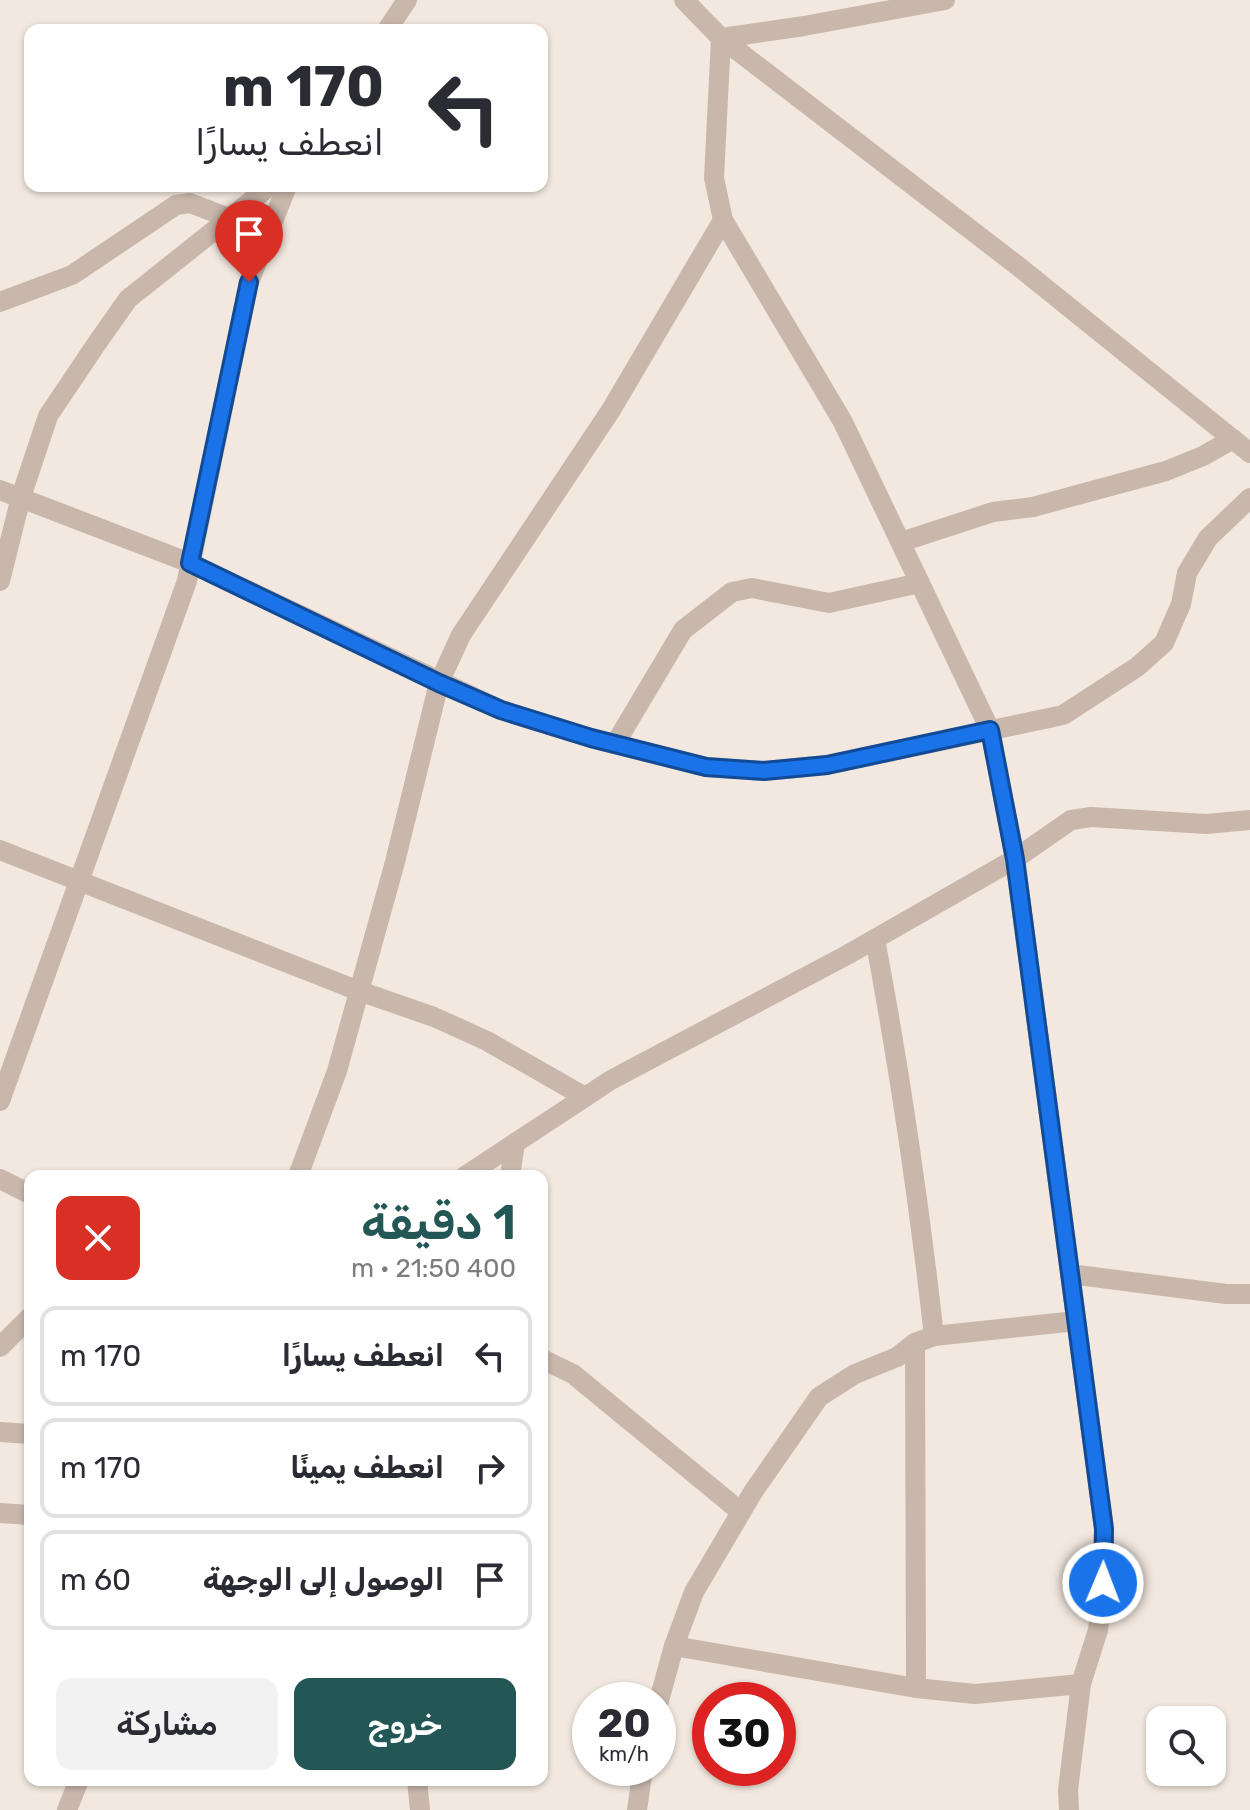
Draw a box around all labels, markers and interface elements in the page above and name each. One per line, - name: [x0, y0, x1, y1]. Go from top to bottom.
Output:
- text: 170 m: [223, 54, 384, 120]
- icon: left: [412, 56, 516, 160]
- text: انعطف يسارًا: [195, 121, 384, 164]
- pin: [215, 200, 283, 282]
- icon: arrive: [227, 212, 271, 256]
- text: 1 دقيقة: [361, 1194, 516, 1251]
- button: close: [56, 1196, 140, 1280]
- text: 400 m · 21:50: [351, 1253, 516, 1284]
- icon: left: [468, 1334, 512, 1378]
- text: 170 m: [60, 1338, 141, 1374]
- text: انعطف يسارًا: [282, 1338, 444, 1374]
- icon: right: [468, 1446, 512, 1490]
- text: 170 m: [60, 1450, 141, 1486]
- text: انعطف يمينًا: [290, 1450, 444, 1486]
- position arrow: [1061, 1541, 1145, 1625]
- icon: arrive: [468, 1558, 512, 1602]
- text: 60 m: [60, 1562, 131, 1598]
- text: الوصول إلى الوجهة: [203, 1562, 444, 1598]
- button: مشاركة: [56, 1678, 278, 1770]
- button: خروج: [294, 1678, 516, 1770]
- speed limit sign: 30: [692, 1682, 796, 1786]
- text: 20: [597, 1700, 651, 1747]
- map controls: [1146, 1706, 1226, 1786]
- button: search: [1146, 1706, 1226, 1786]
- text: km/h: [599, 1742, 649, 1766]

